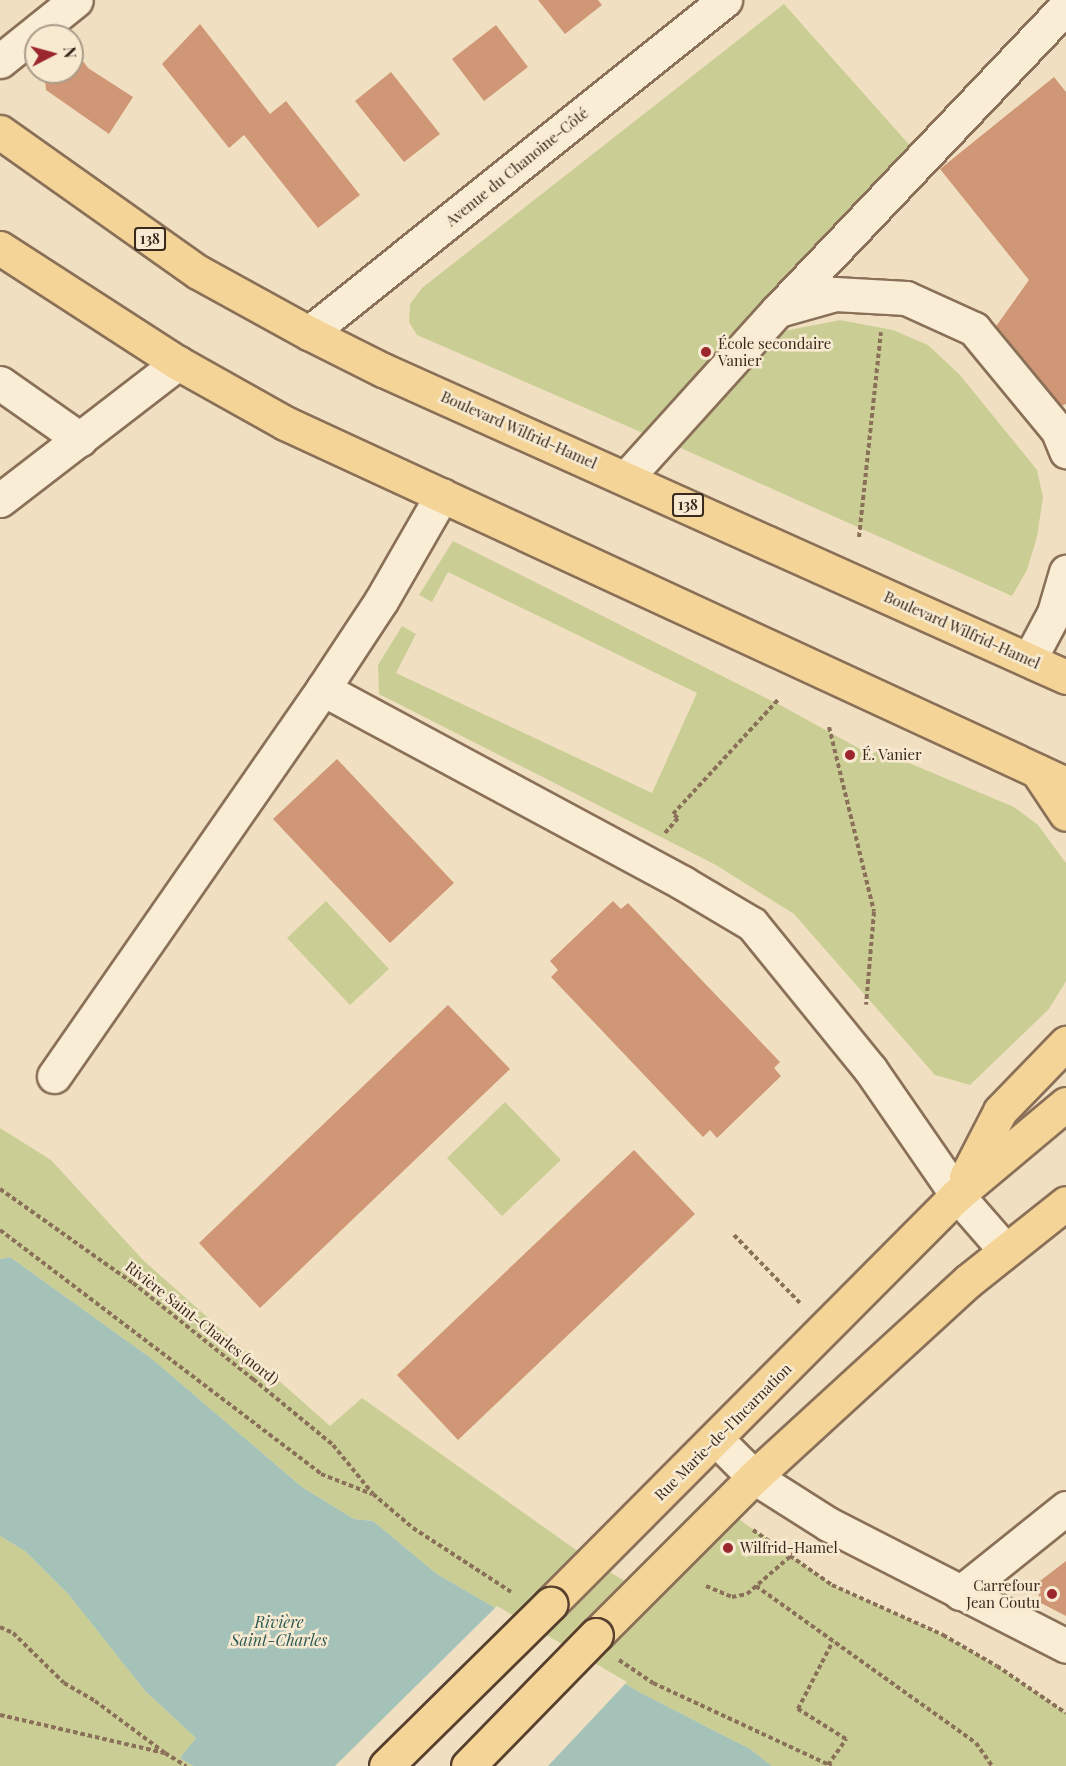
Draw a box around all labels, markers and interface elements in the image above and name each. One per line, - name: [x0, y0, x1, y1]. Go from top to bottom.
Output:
- north arrow: [24, 24, 84, 84]
- text: N: [59, 45, 81, 59]
- street label: Avenue du Chanoine-Côté: [442, 104, 592, 230]
- road number: 138: [134, 228, 166, 250]
- place label: École secondaire Vanier: [718, 334, 831, 369]
- marker: École secondaire Vanier: [699, 345, 713, 359]
- street label: Boulevard Wilfrid-Hamel: [438, 387, 600, 473]
- road number: 138: [672, 494, 704, 516]
- street label: Boulevard Wilfrid-Hamel: [881, 587, 1043, 673]
- place label: É. Vanier: [862, 746, 922, 764]
- marker: É. Vanier: [843, 748, 857, 762]
- street label: Rivière Saint-Charles (nord): [122, 1258, 282, 1388]
- street label: Rue Marie-de-l'Incarnation: [651, 1360, 795, 1504]
- place label: Wilfrid-Hamel: [740, 1539, 838, 1557]
- marker: Wilfrid-Hamel: [721, 1541, 735, 1555]
- place label: Carrefour Jean Coutu: [966, 1576, 1040, 1611]
- marker: Carrefour Jean Coutu: [1045, 1587, 1059, 1601]
- water label: Rivière Saint-Charles: [231, 1612, 327, 1650]

